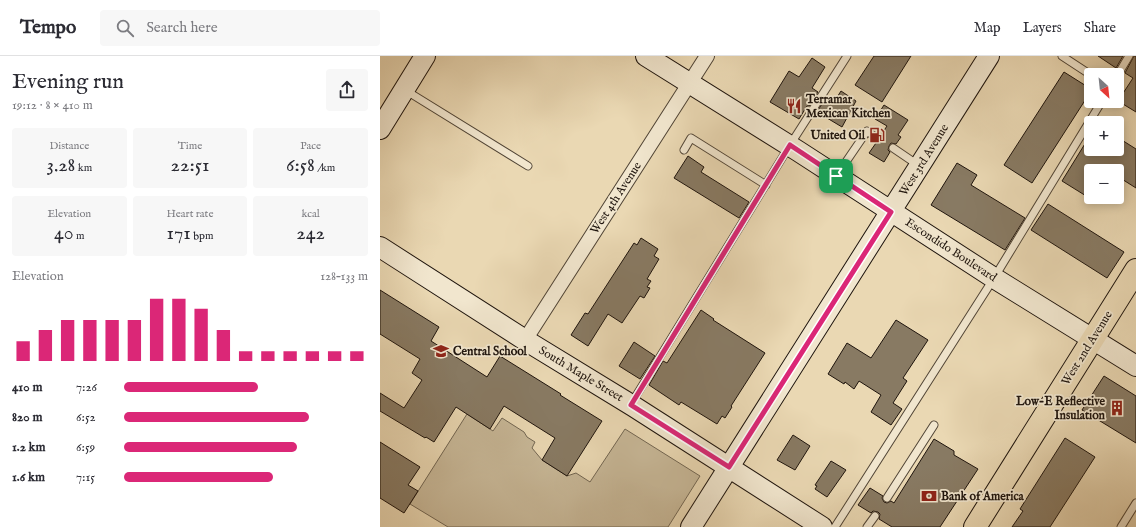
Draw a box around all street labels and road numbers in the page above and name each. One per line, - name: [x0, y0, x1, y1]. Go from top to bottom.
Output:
- street label: West 3rd Avenue: [896, 121, 952, 199]
- street label: West 4th Avenue: [587, 159, 645, 237]
- street label: Escondido Boulevard: [902, 215, 1000, 286]
- street label: West 2nd Avenue: [1058, 308, 1116, 388]
- street label: South Maple Street: [535, 343, 626, 406]

